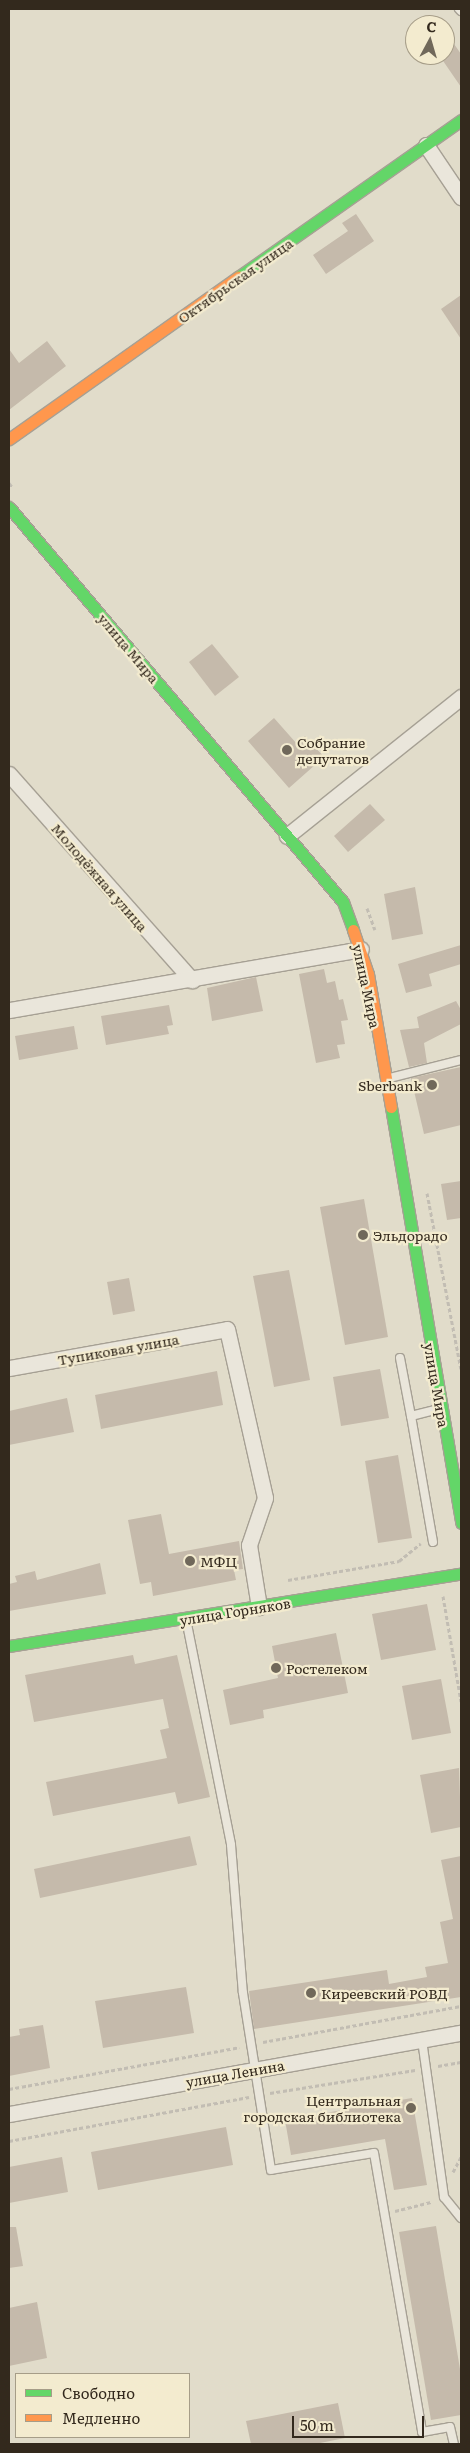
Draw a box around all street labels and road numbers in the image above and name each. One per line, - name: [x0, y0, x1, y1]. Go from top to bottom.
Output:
- street label: Октябрьская улица: [174, 234, 296, 326]
- street label: улица Мира: [95, 610, 163, 686]
- street label: Молодёжная улица: [48, 819, 152, 935]
- street label: улица Мира: [350, 942, 384, 1030]
- street label: Тупиковая улица: [56, 1330, 180, 1368]
- street label: улица Мира: [421, 1341, 453, 1429]
- street label: улица Горняков: [178, 1594, 292, 1628]
- street label: улица Ленина: [184, 2056, 286, 2090]

